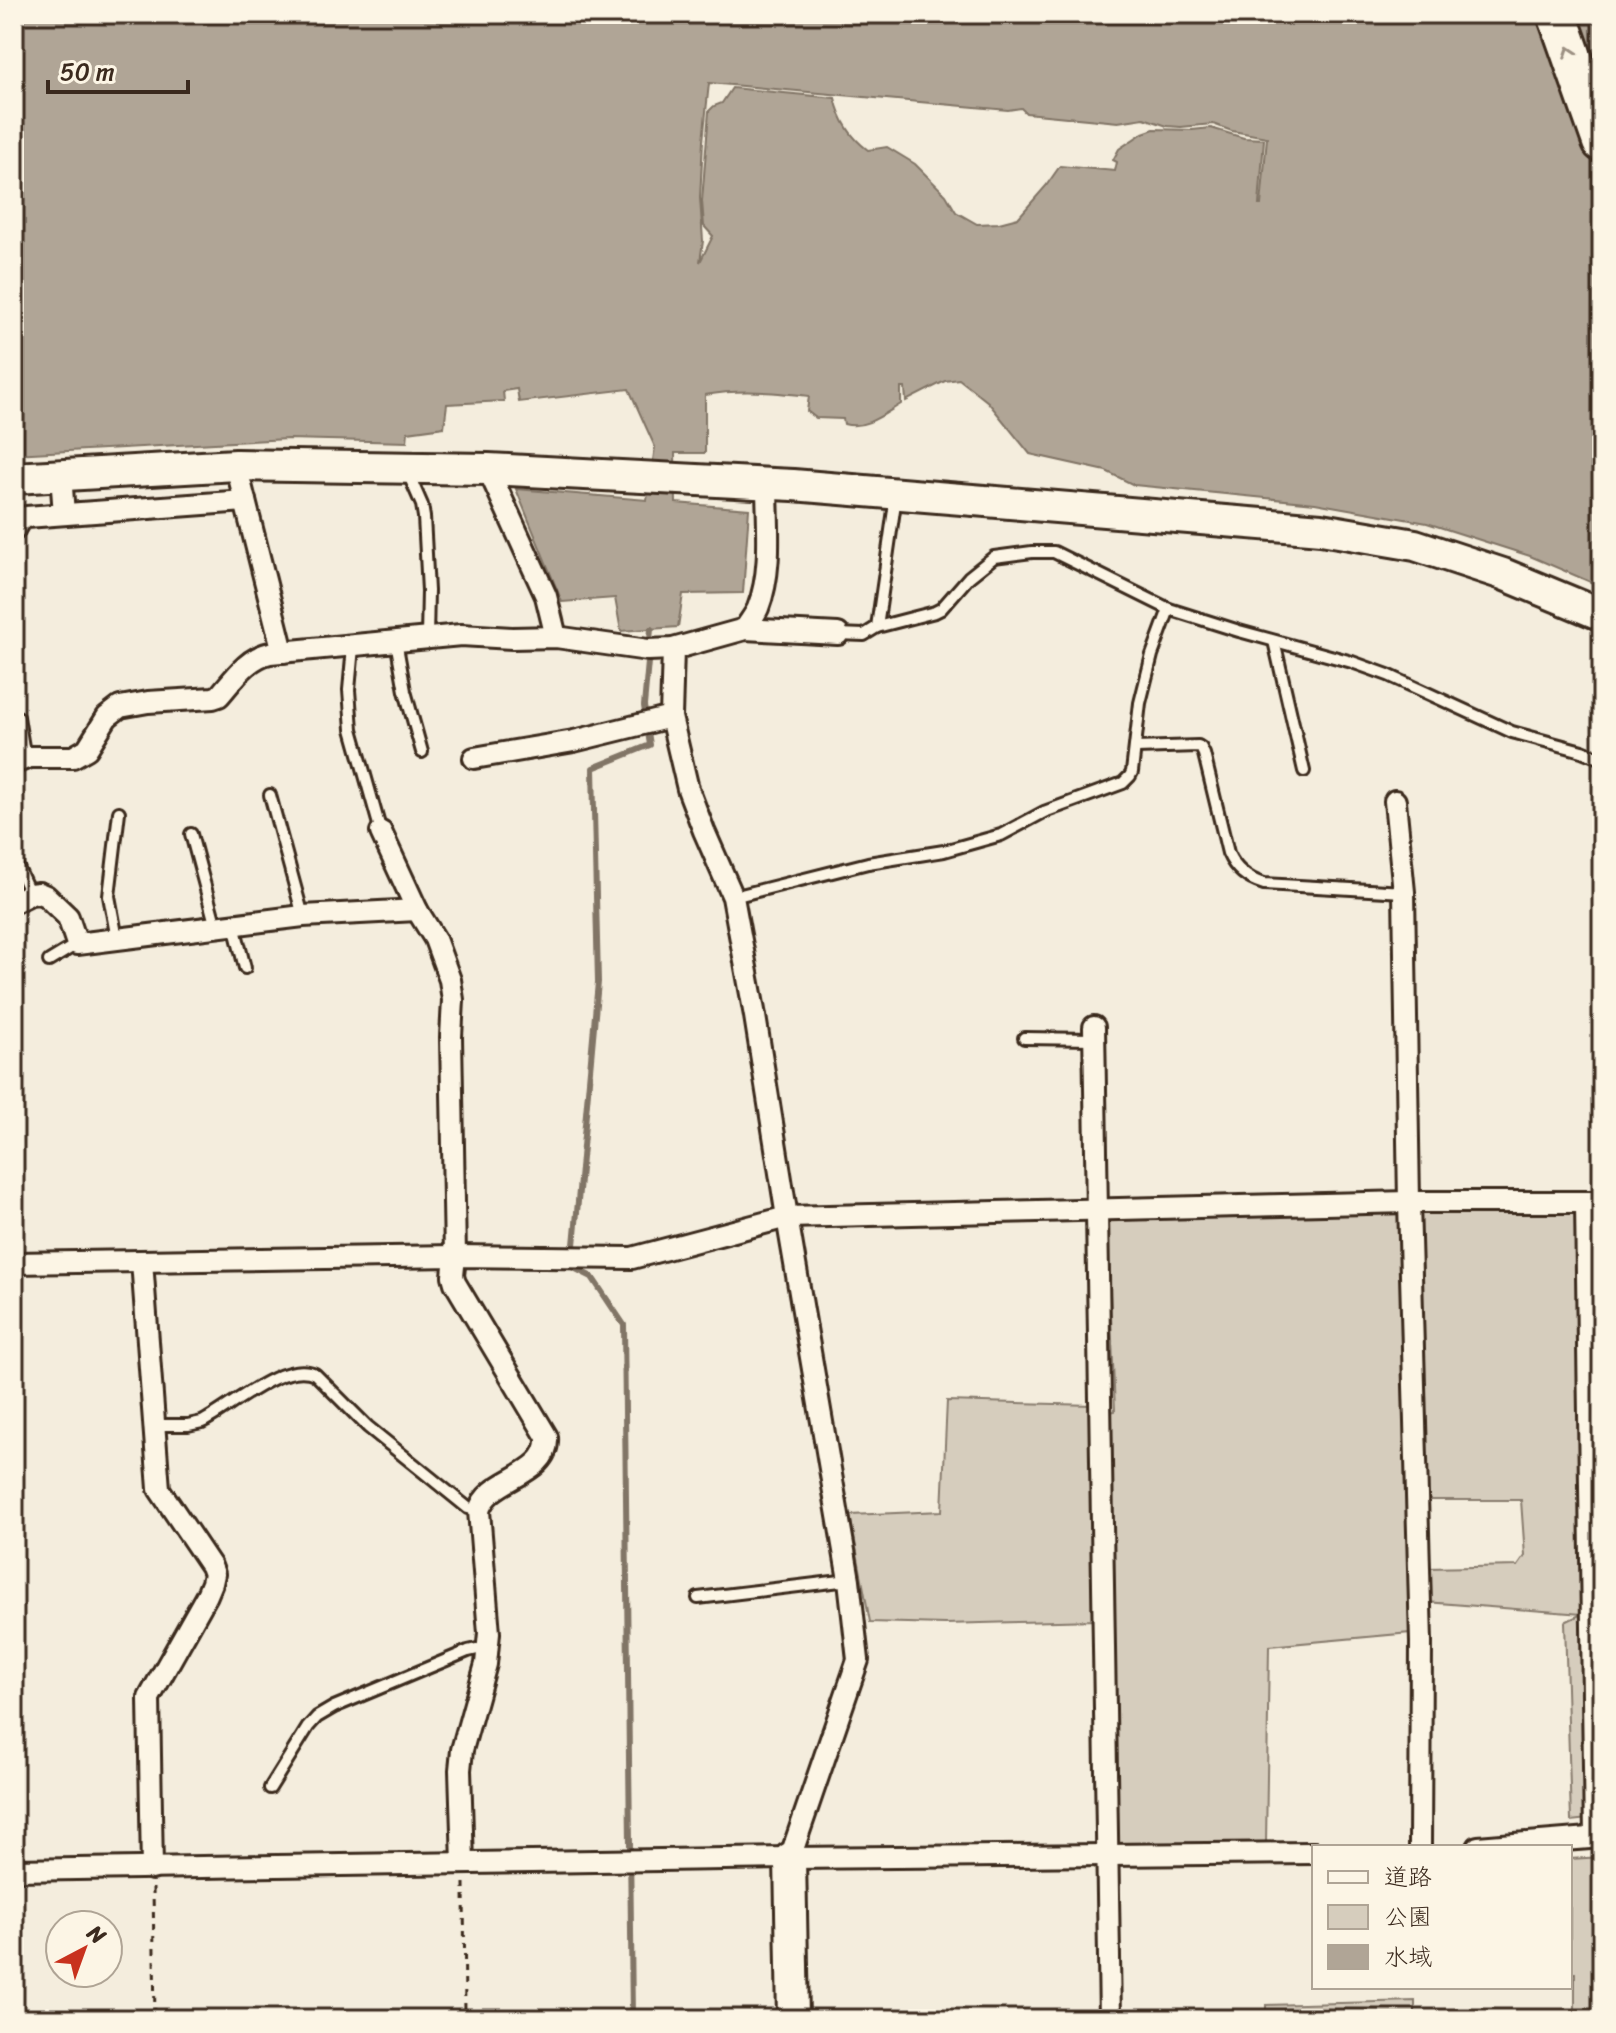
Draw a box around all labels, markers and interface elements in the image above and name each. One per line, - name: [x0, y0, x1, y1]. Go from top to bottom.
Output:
- scale bar: [48, 44, 188, 94]
- one-way arrow: [1564, 45, 1580, 59]
- text: 50 m: [60, 51, 115, 93]
- legend: [1312, 1845, 1572, 1989]
- text: 道路: [1384, 1856, 1432, 1898]
- text: 公園: [1384, 1896, 1432, 1938]
- north arrow: [44, 1909, 124, 1989]
- text: N: [77, 1914, 116, 1954]
- text: 水域: [1384, 1936, 1432, 1978]

